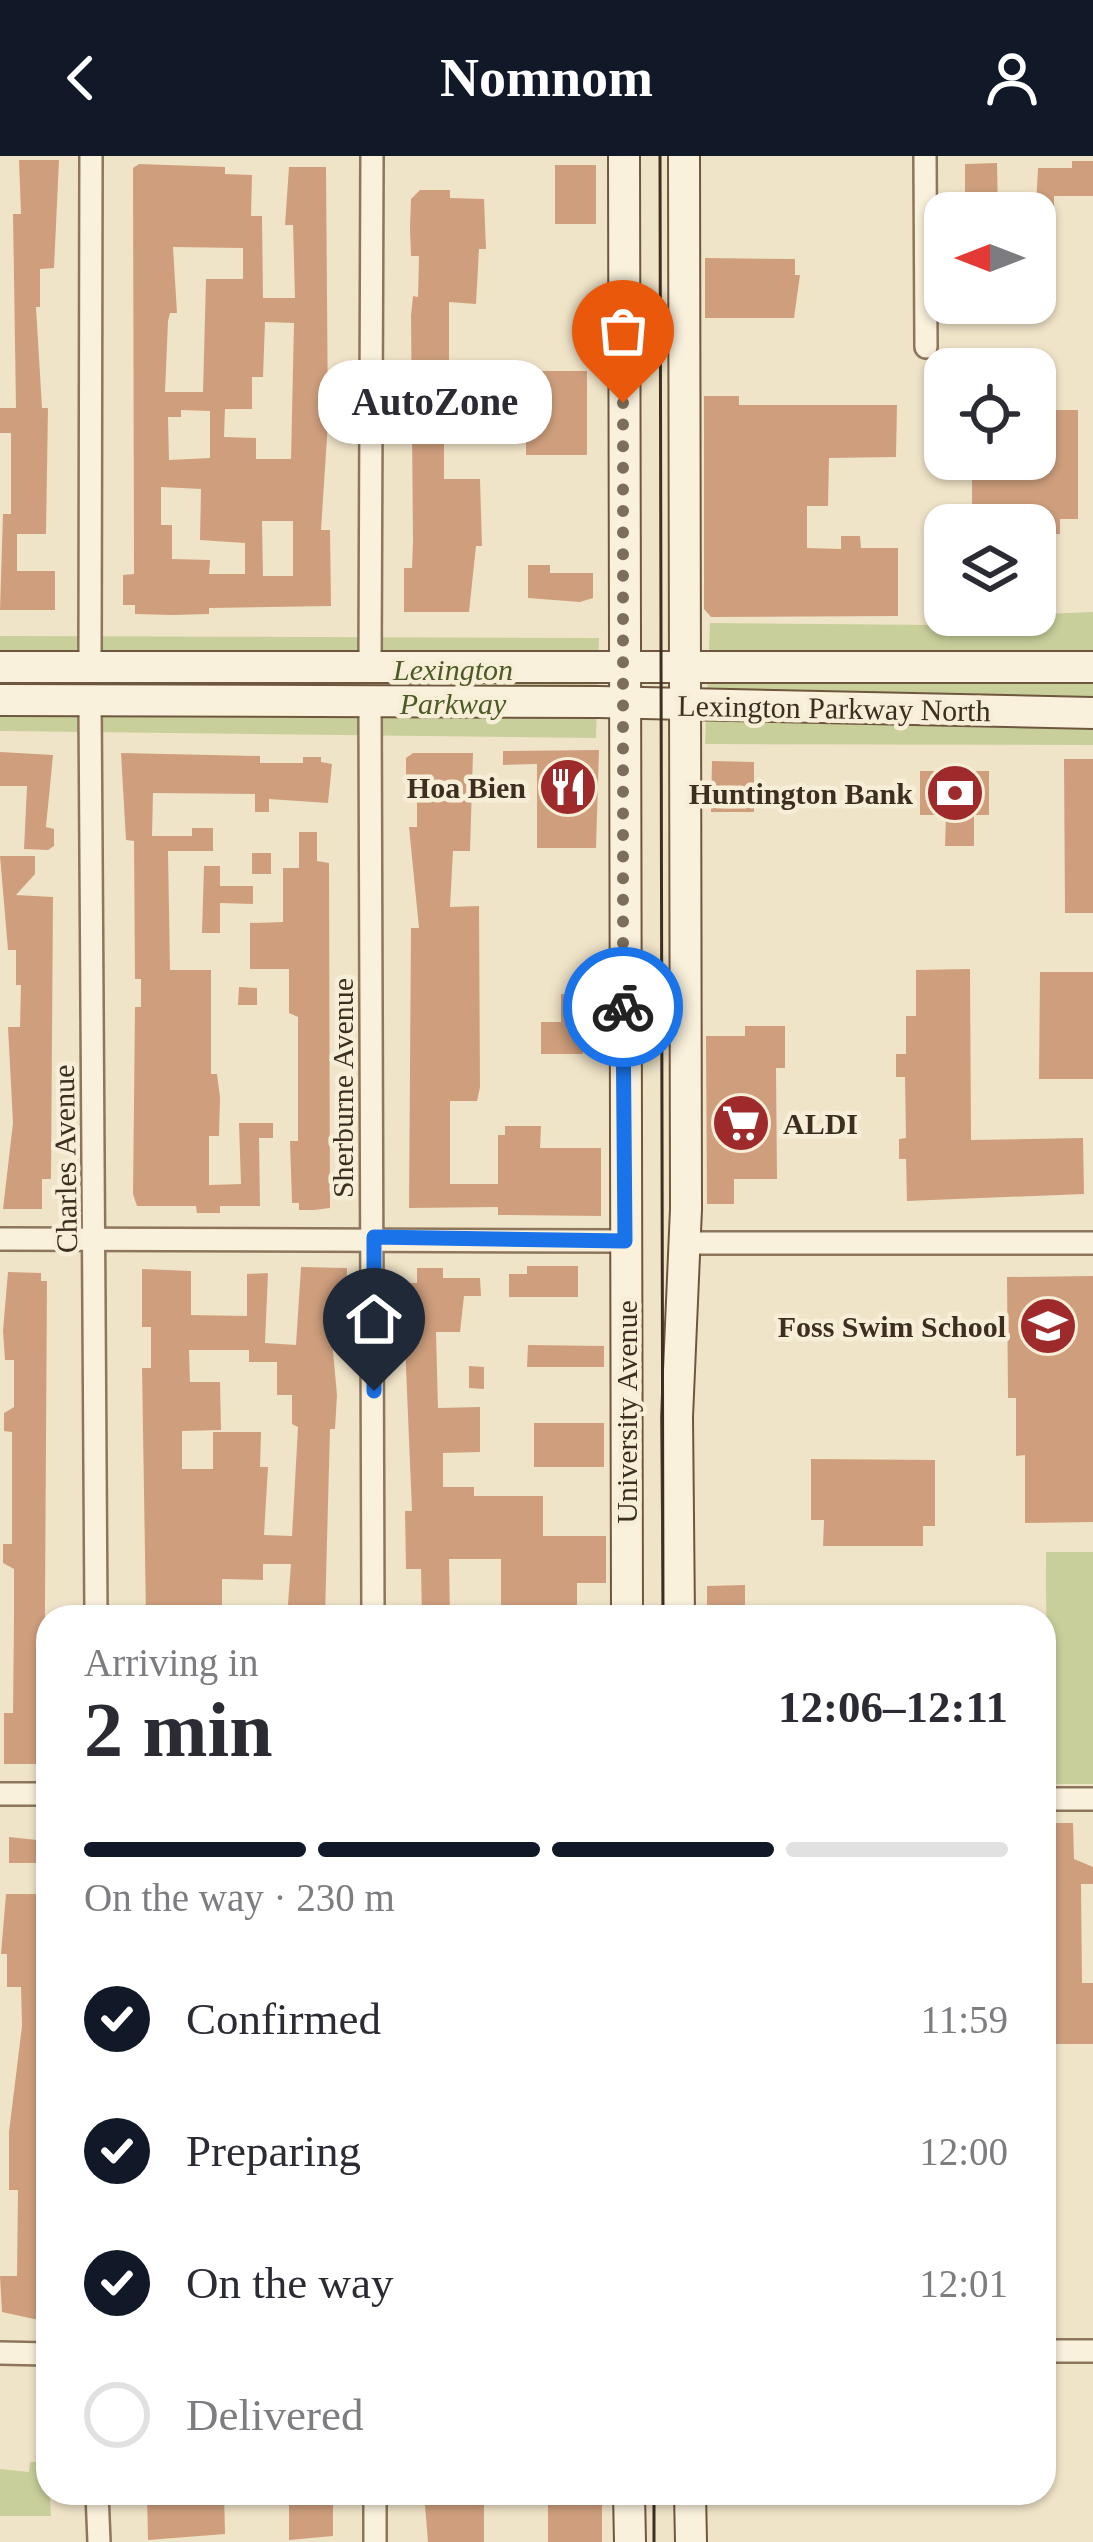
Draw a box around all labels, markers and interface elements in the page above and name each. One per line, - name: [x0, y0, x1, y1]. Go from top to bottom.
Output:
- icon: back: [48, 45, 114, 111]
- icon: person: [979, 45, 1045, 111]
- text: Nomnom: [440, 48, 653, 108]
- north arrow: [924, 192, 1056, 324]
- map controls: [924, 192, 1056, 636]
- pin: [572, 280, 674, 403]
- icon: bag: [590, 298, 656, 364]
- button: locate: [924, 348, 1056, 480]
- callout: AutoZone: [317, 361, 551, 445]
- text: AutoZone: [352, 380, 518, 423]
- button: layers: [924, 504, 1056, 636]
- park label: Lexington Parkway: [392, 653, 513, 720]
- street label: Lexington Parkway North: [677, 689, 991, 727]
- restaurant icon: Hoa Bien: [537, 756, 599, 818]
- bank icon: Huntington Bank: [924, 762, 986, 824]
- place label: Hoa Bien: [407, 771, 526, 804]
- place label: Huntington Bank: [689, 777, 913, 810]
- courier: [563, 947, 683, 1067]
- icon: bike: [590, 974, 656, 1040]
- street label: Sherburne Avenue: [326, 978, 359, 1198]
- street label: Charles Avenue: [47, 1064, 83, 1254]
- supermarket icon: ALDI: [710, 1092, 772, 1154]
- place label: ALDI: [783, 1107, 858, 1140]
- pin: [323, 1268, 425, 1391]
- icon: home: [341, 1286, 407, 1352]
- school or university icon: Foss Swim School: [1017, 1295, 1079, 1357]
- street label: University Avenue: [610, 1300, 643, 1524]
- place label: Foss Swim School: [778, 1310, 1006, 1343]
- text: Arriving in: [84, 1641, 258, 1684]
- text: 12:06–12:11: [778, 1682, 1008, 1732]
- text: 2 min: [84, 1686, 273, 1773]
- text: On the way · 230 m: [84, 1876, 395, 1919]
- icon: check: [84, 1986, 150, 2052]
- text: Confirmed: [186, 1994, 381, 2044]
- text: 11:59: [921, 1998, 1008, 2041]
- icon: check: [84, 2118, 150, 2184]
- text: Preparing: [186, 2126, 361, 2176]
- text: 12:00: [919, 2130, 1008, 2173]
- icon: check: [84, 2250, 150, 2316]
- text: On the way: [186, 2258, 393, 2308]
- text: 12:01: [919, 2262, 1008, 2305]
- text: Delivered: [186, 2390, 363, 2440]

